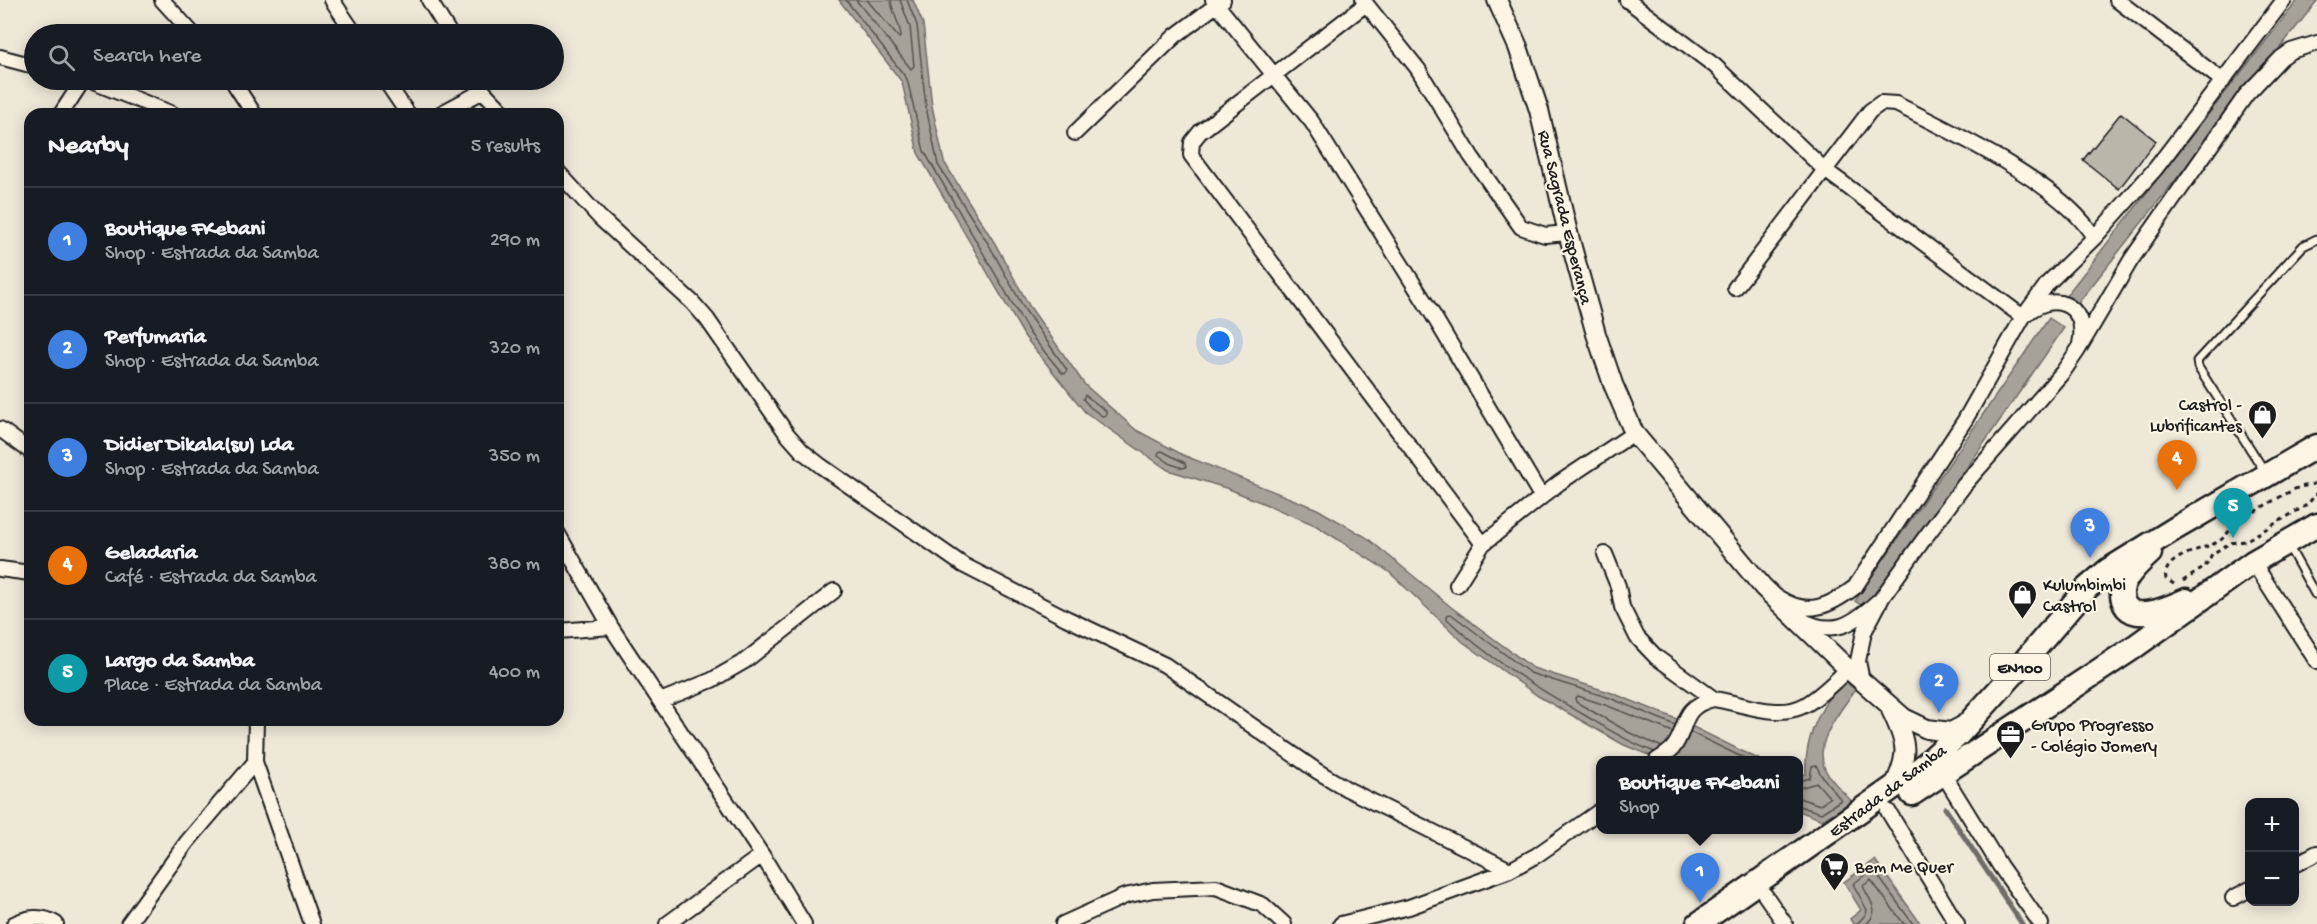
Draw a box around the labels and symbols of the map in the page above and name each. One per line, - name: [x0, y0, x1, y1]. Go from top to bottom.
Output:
- street label: Rua Sagrada Esperança: [1532, 128, 1596, 308]
- your location: [1205, 327, 1234, 356]
- place label: Castrol - Lubrificantes: [2150, 396, 2243, 438]
- shop icon: Castrol - Lubrificantes: [2247, 398, 2279, 440]
- pin: 4: [2158, 440, 2196, 490]
- pin: 5: [2214, 488, 2252, 538]
- pin: 3: [2070, 508, 2110, 558]
- place label: Kulumbimbi Castrol: [2043, 576, 2126, 618]
- shop icon: Kulumbimbi Castrol: [2006, 578, 2038, 620]
- road number: EN100: [1990, 654, 2050, 680]
- pin: 2: [1920, 664, 1958, 713]
- place label: Grupo Progresso - Colégio Jomery: [2031, 716, 2157, 758]
- office icon: Grupo Progresso - Colégio Jomery: [1994, 718, 2026, 760]
- street label: Estrada da Samba: [1826, 740, 1952, 843]
- supermarket icon: Bem Me Quer: [1818, 850, 1850, 892]
- pin: 1: [1680, 854, 1720, 903]
- place label: Bem Me Quer: [1854, 858, 1954, 879]

